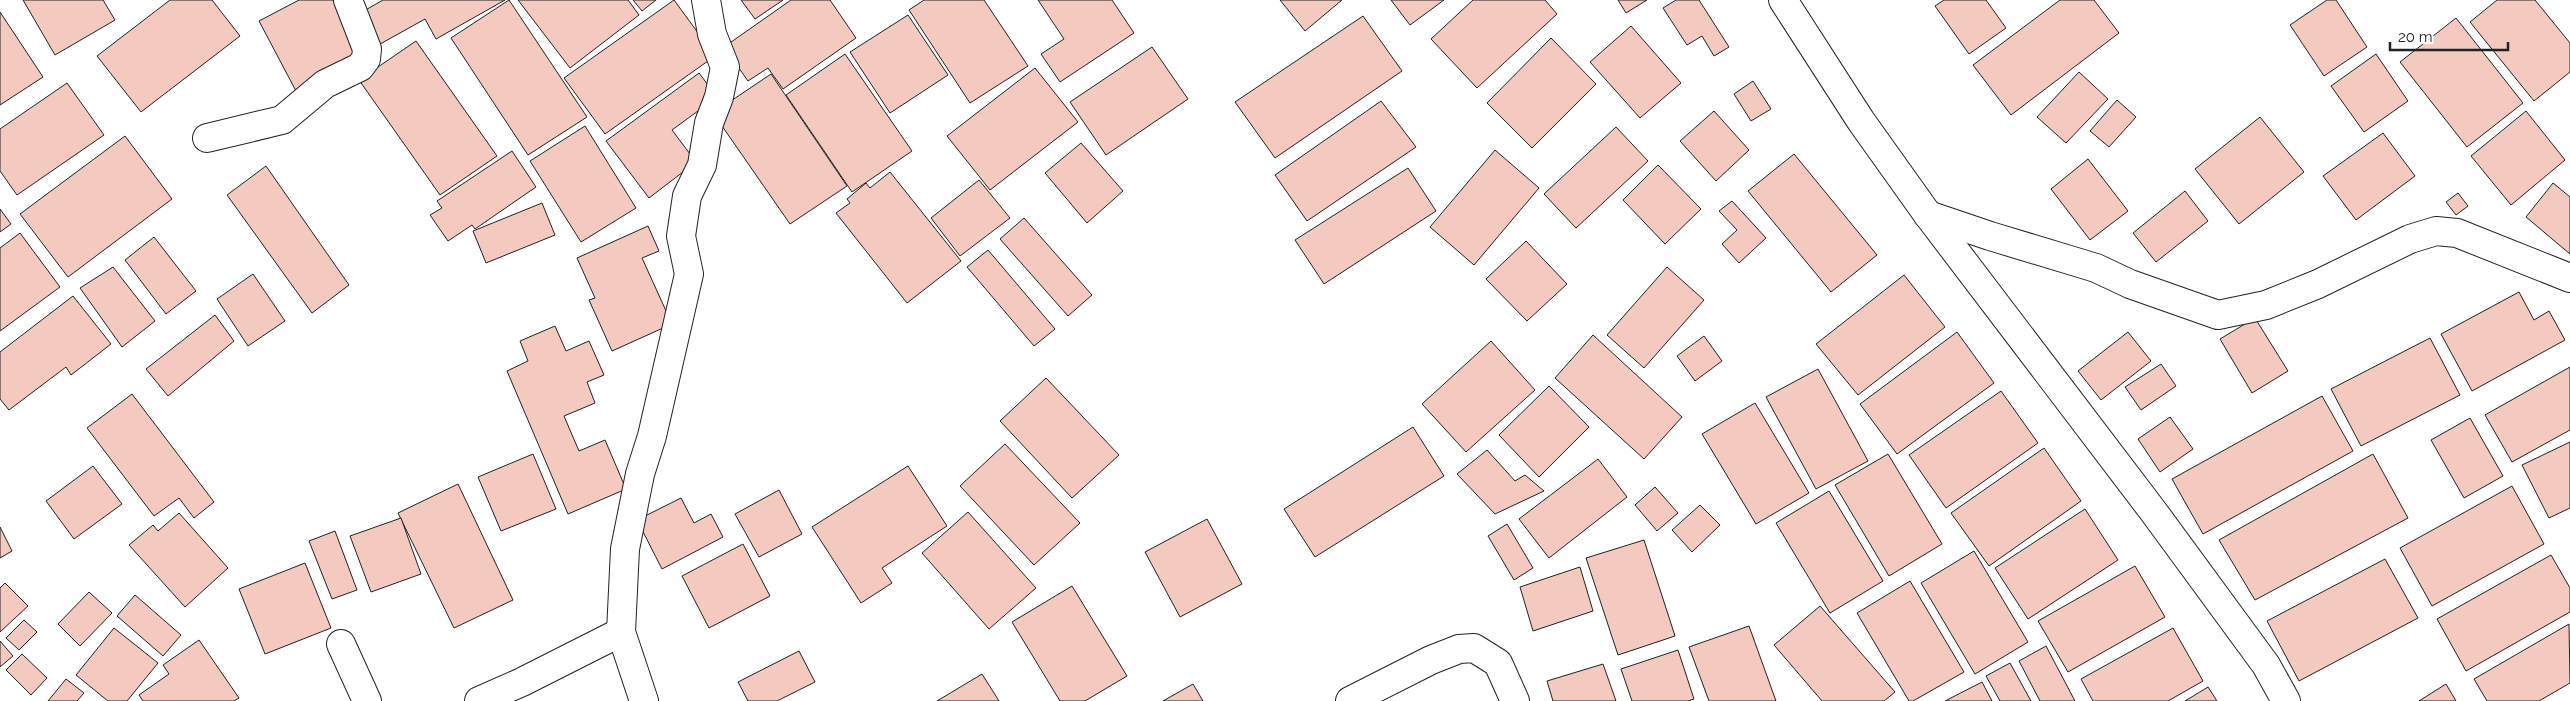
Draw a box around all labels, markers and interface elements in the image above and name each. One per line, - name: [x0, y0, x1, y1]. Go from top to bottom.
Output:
- scale bar: [2390, 20, 2508, 52]
- text: 20 m: [2398, 28, 2433, 46]

